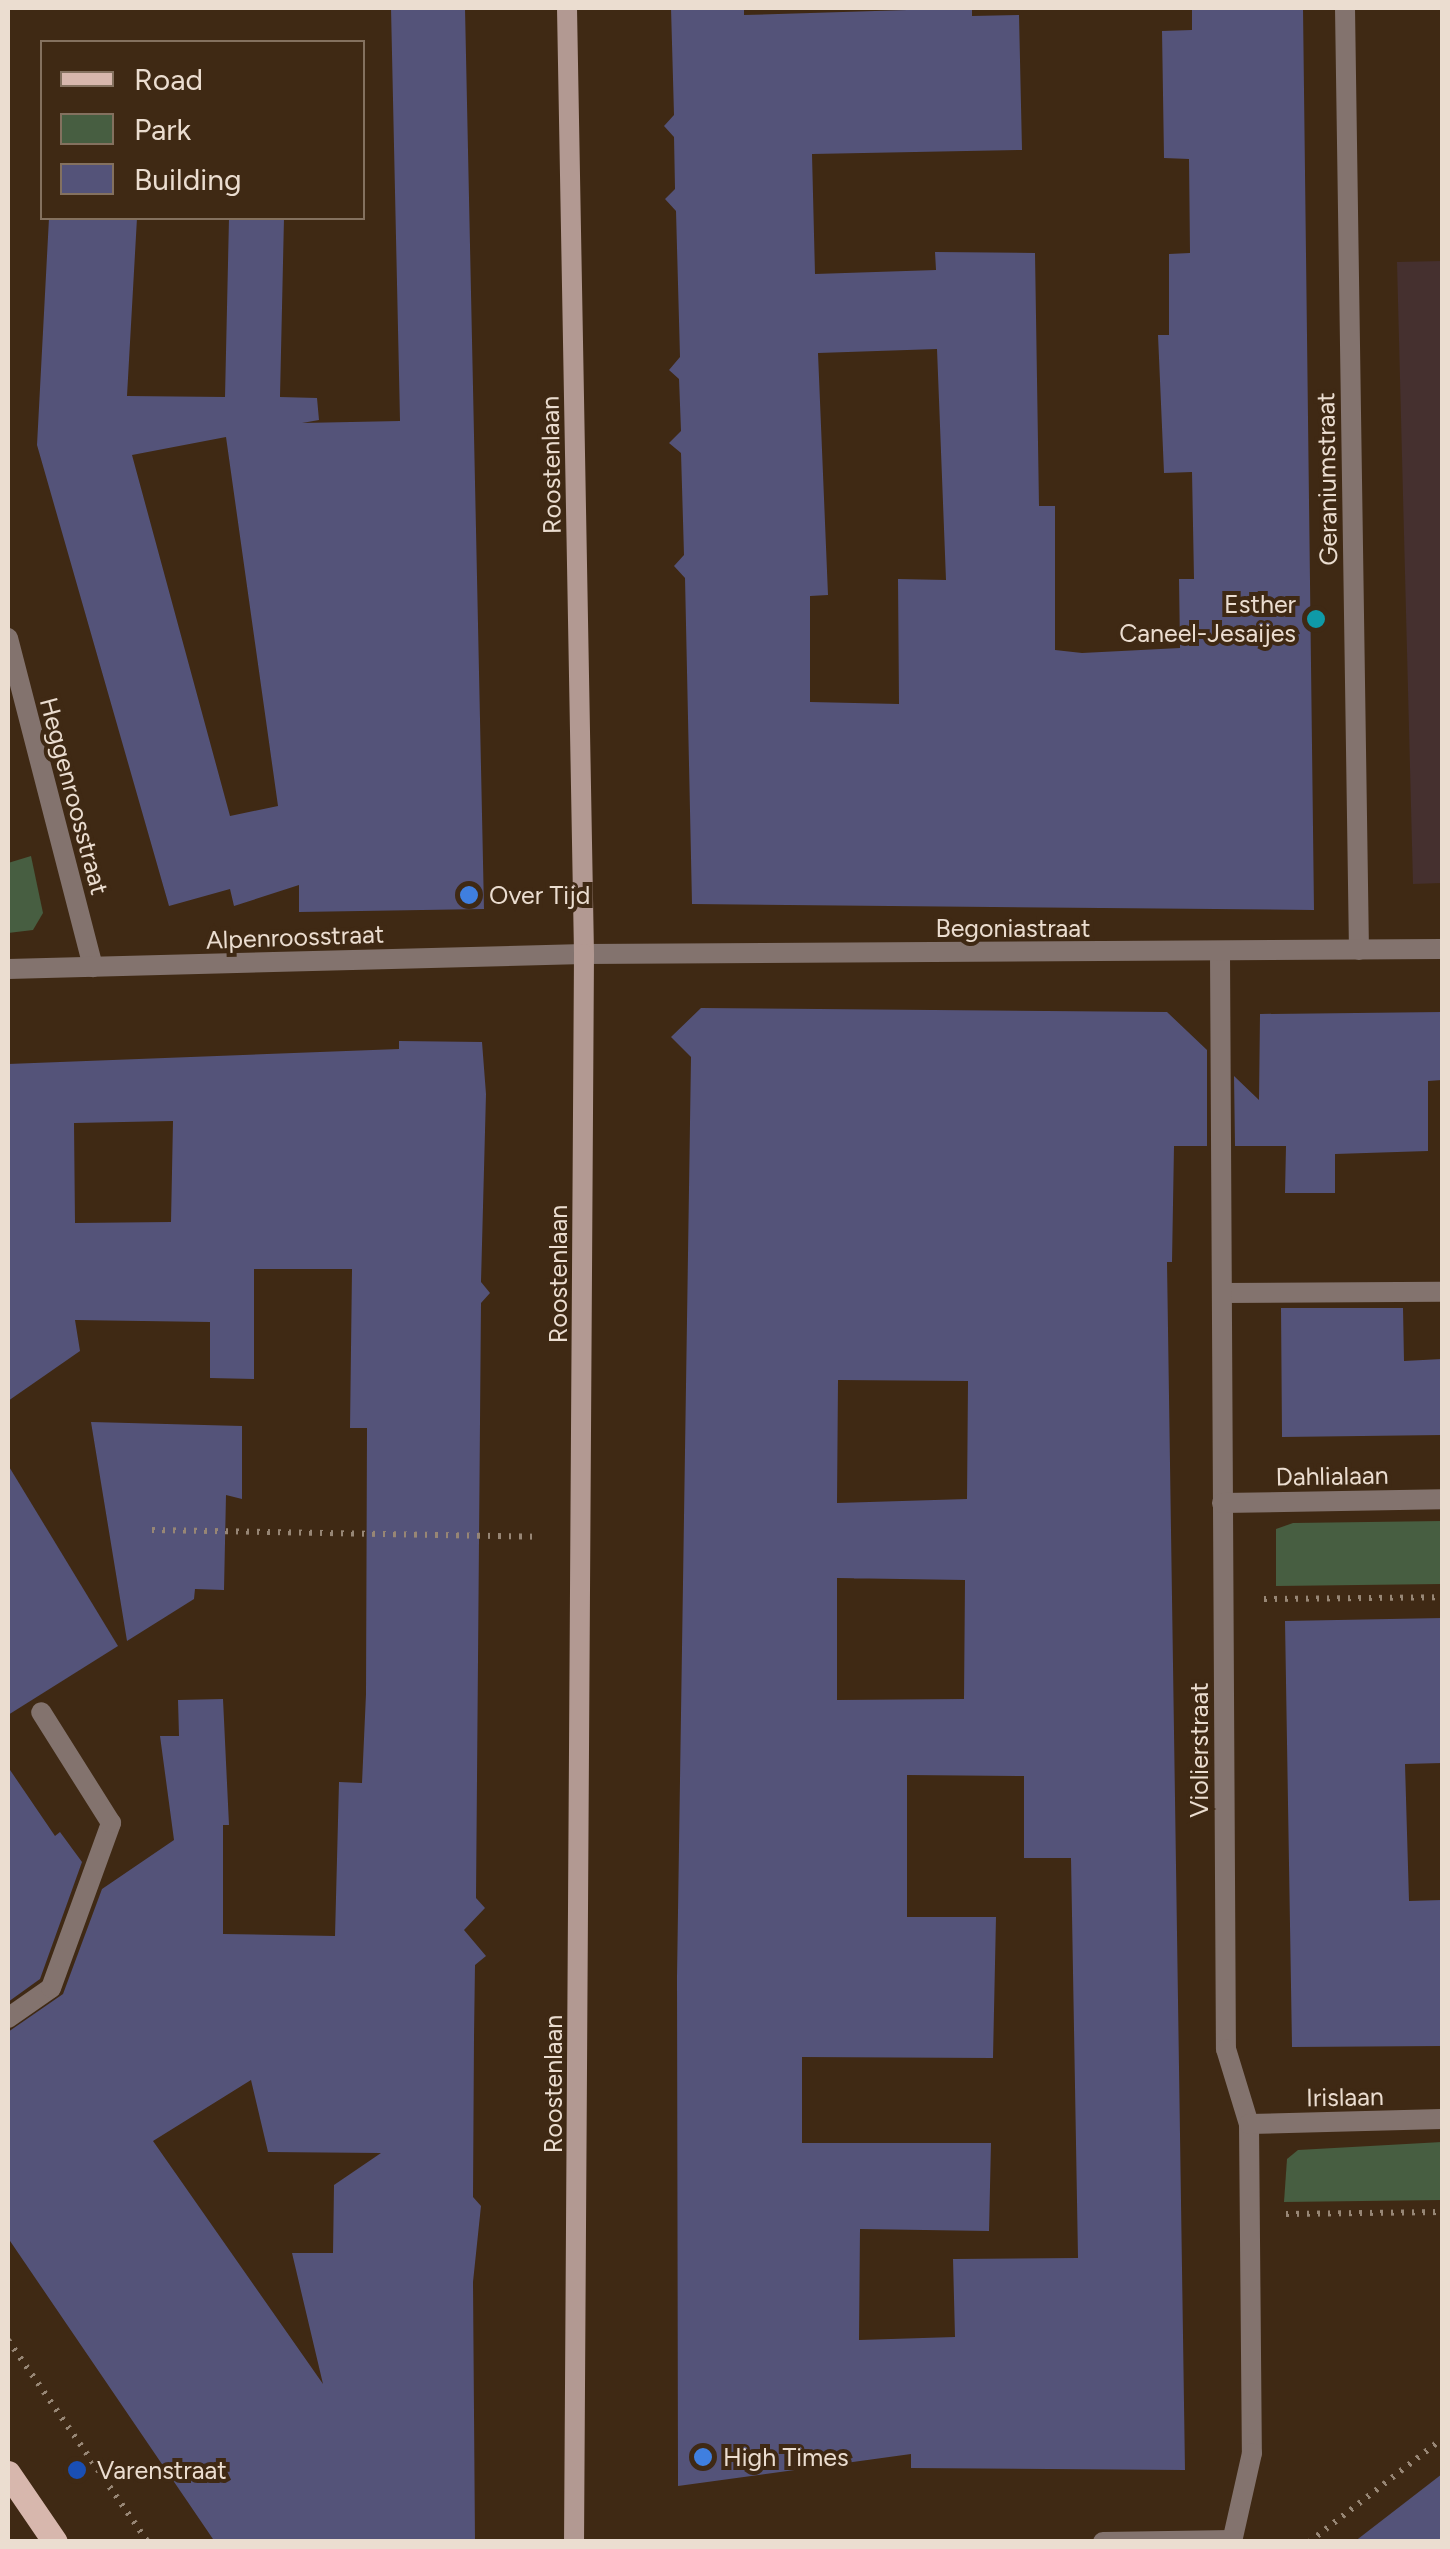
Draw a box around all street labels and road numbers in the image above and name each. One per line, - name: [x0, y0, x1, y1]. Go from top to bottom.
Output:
- street label: Geraniumstraat: [1310, 392, 1344, 566]
- street label: Roostenlaan: [535, 396, 567, 534]
- street label: Heggenroosstraat: [33, 694, 115, 898]
- street label: Begoniastraat: [935, 913, 1091, 943]
- street label: Alpenroosstraat: [205, 919, 385, 955]
- street label: Roostenlaan: [543, 1205, 573, 1343]
- street label: Dahlialaan: [1275, 1460, 1389, 1492]
- street label: Violierstraat: [1184, 1682, 1214, 1818]
- street label: Roostenlaan: [538, 2015, 568, 2153]
- street label: Irislaan: [1306, 2081, 1384, 2113]

